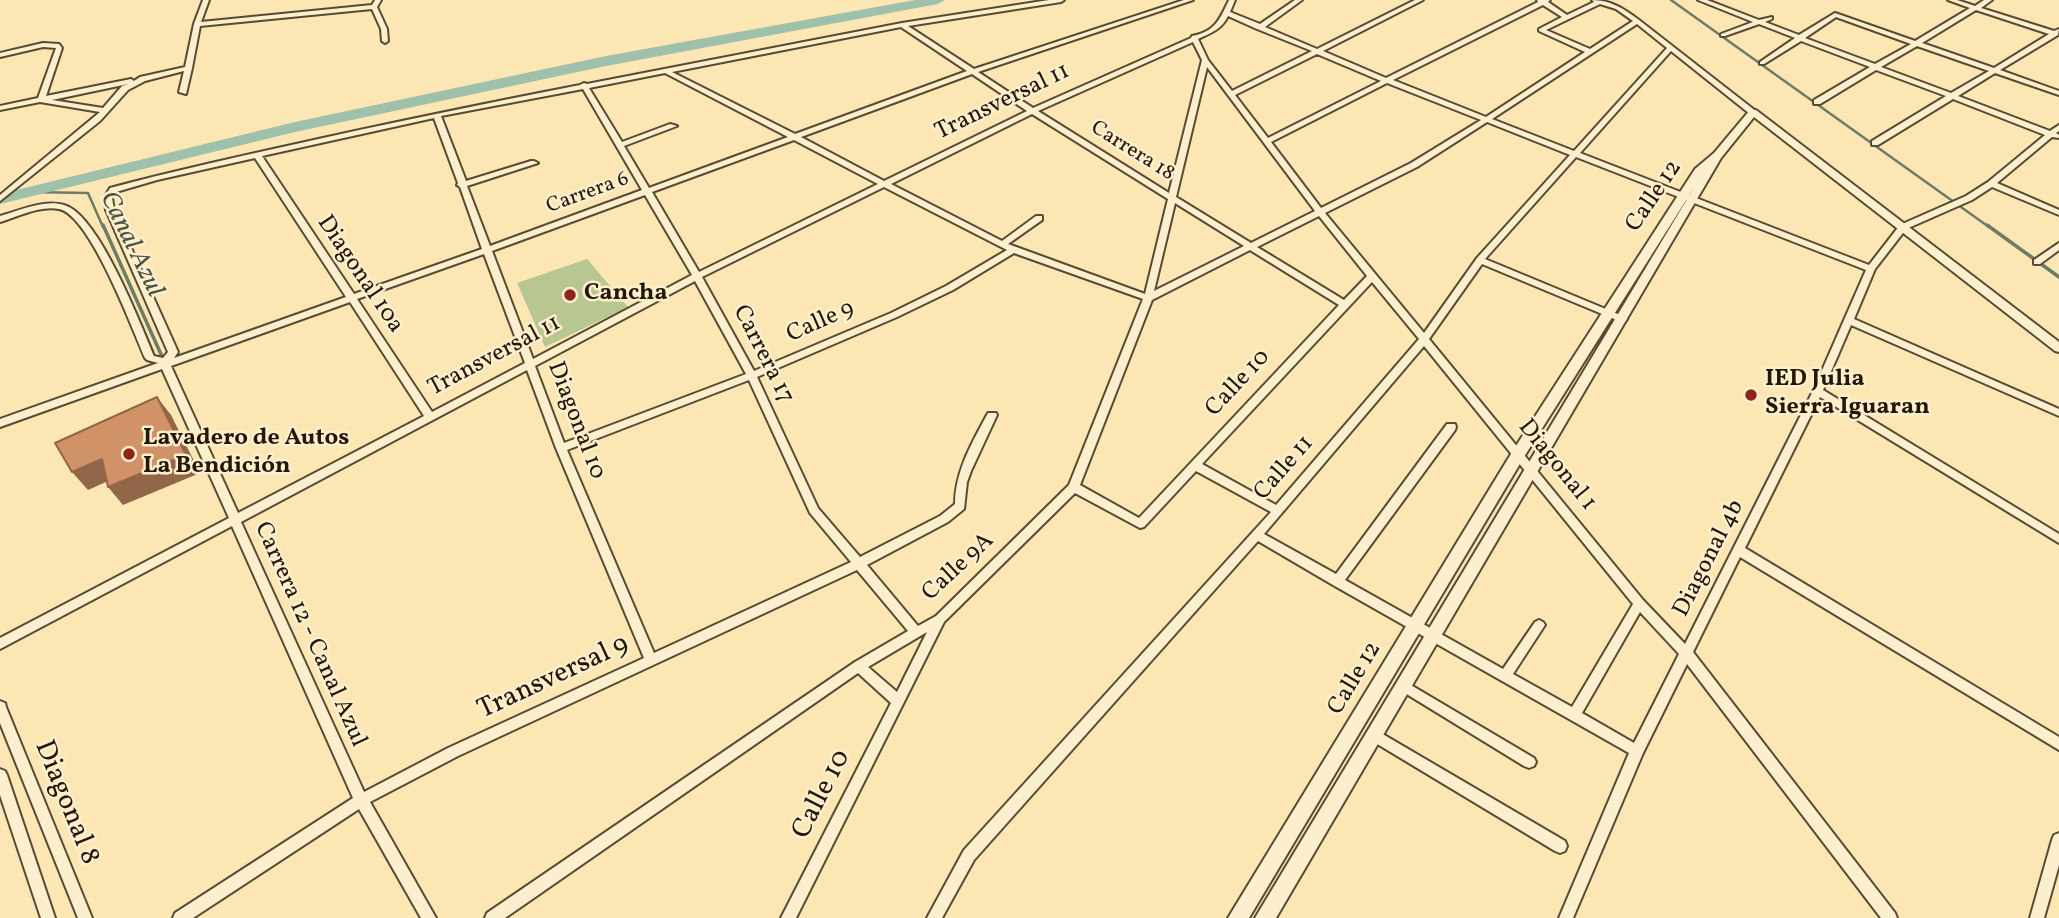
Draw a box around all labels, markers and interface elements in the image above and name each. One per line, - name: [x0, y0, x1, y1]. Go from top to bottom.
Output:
- street label: Transversal 11: [931, 58, 1075, 148]
- street label: Carrera 18: [1085, 116, 1179, 188]
- street label: Calle 12: [1621, 156, 1689, 238]
- street label: Carrera 6: [543, 167, 633, 221]
- water label: Canal Azul: [91, 187, 169, 303]
- street label: Diagonal 10a: [309, 211, 409, 339]
- place label: Cancha: [584, 281, 668, 309]
- marker: Cancha: [562, 287, 578, 303]
- street label: Calle 9: [783, 295, 859, 351]
- street label: Carrera 17: [725, 301, 799, 409]
- street label: Transversal 11: [424, 310, 566, 404]
- street label: Calle 10: [1201, 344, 1277, 424]
- street label: Diagonal 10: [539, 358, 611, 484]
- place label: IED Julia Sierra Iguaran: [1765, 367, 1930, 423]
- marker: IED Julia Sierra Iguaran: [1743, 387, 1759, 403]
- street label: Diagonal 1: [1510, 414, 1602, 518]
- place label: Lavadero de Autos La Bendición: [143, 426, 349, 482]
- street label: Calle 11: [1249, 431, 1321, 507]
- marker: Lavadero de Autos La Bendición: [121, 446, 137, 462]
- street label: Diagonal 4b: [1668, 496, 1752, 622]
- street label: Carrera 12 - Canal Azul: [246, 518, 372, 752]
- street label: Calle 9A: [917, 528, 1001, 608]
- street label: Transversal 9: [473, 629, 635, 729]
- street label: Calle 12: [1323, 637, 1389, 721]
- street label: Diagonal 8: [25, 736, 105, 870]
- street label: Calle 10: [786, 745, 860, 845]

